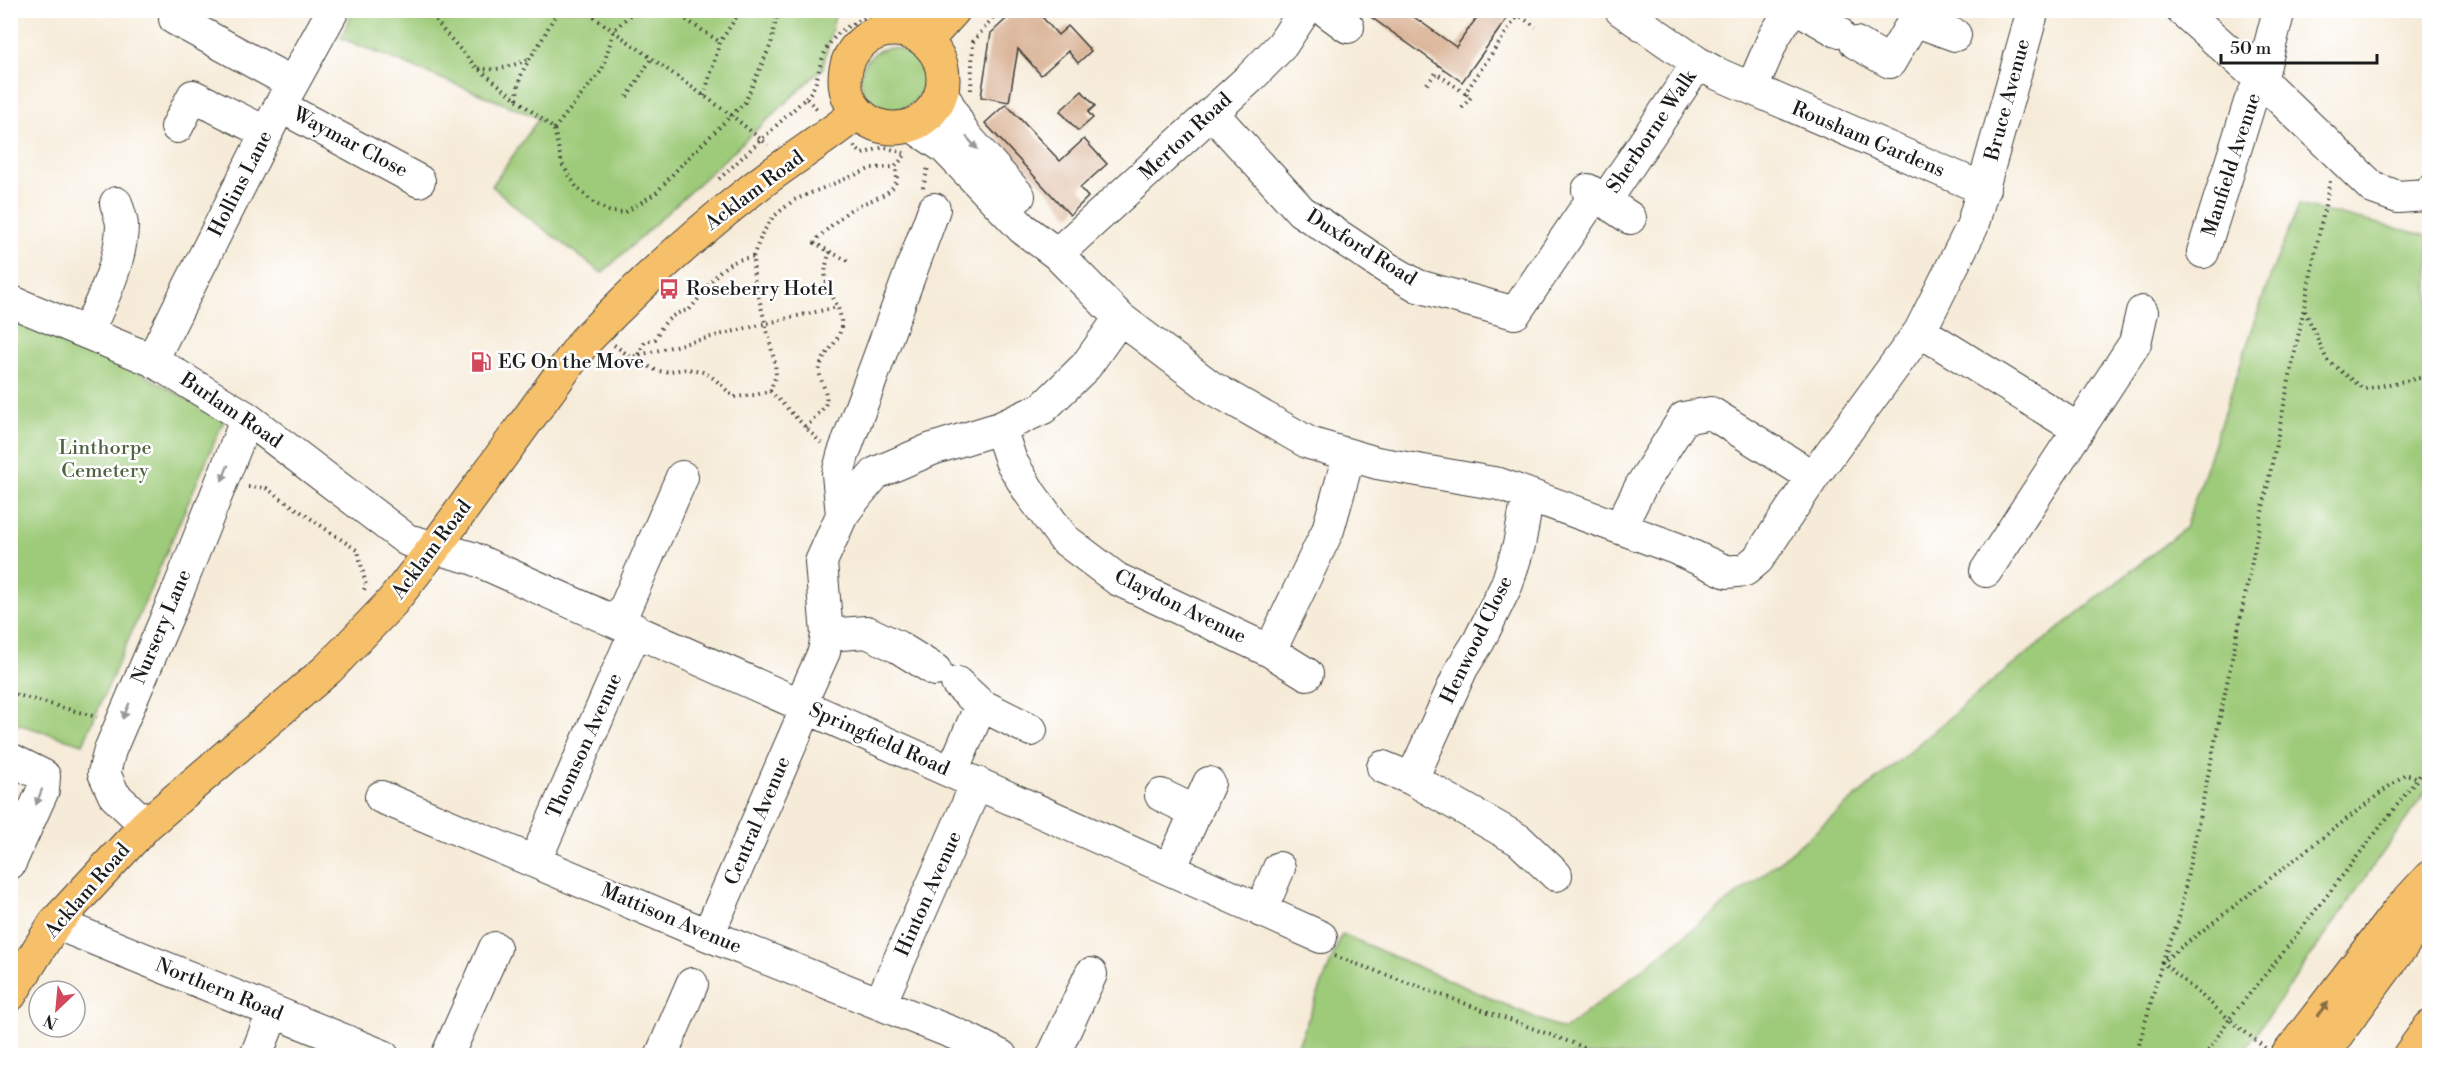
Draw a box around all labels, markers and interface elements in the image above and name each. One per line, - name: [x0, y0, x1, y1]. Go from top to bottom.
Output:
- scale bar: [2221, 27, 2377, 65]
- street label: Bruce Avenue: [1980, 36, 2036, 165]
- text: 50 m: [2230, 37, 2272, 60]
- street label: Sherborne Walk: [1602, 64, 1703, 198]
- street label: Merton Road: [1135, 87, 1238, 186]
- street label: Manfield Avenue: [2197, 90, 2267, 240]
- street label: Rousham Gardens: [1788, 96, 1948, 184]
- street label: Waymar Close: [287, 102, 412, 184]
- street label: Hollins Lane: [204, 127, 278, 241]
- one-way arrow: [965, 135, 978, 150]
- street label: Acklam Road: [700, 145, 810, 237]
- street label: Duxford Road: [1301, 204, 1421, 292]
- bus stop icon: Roseberry Hotel: [657, 277, 681, 301]
- place label: Roseberry Hotel: [686, 277, 834, 302]
- fuel station icon: EG On the Move: [469, 350, 493, 374]
- place label: EG On the Move: [498, 350, 644, 375]
- street label: Burlam Road: [174, 367, 287, 455]
- park label: Linthorpe Cemetery: [58, 436, 152, 484]
- one-way arrow: [220, 464, 230, 482]
- street label: Acklam Road: [386, 495, 478, 605]
- street label: Claydon Avenue: [1110, 564, 1250, 650]
- street label: Nursery Lane: [127, 566, 197, 688]
- street label: Henwood Close: [1435, 572, 1519, 708]
- street label: Thomson Avenue: [542, 670, 628, 822]
- street label: Springfield Road: [805, 698, 954, 782]
- one-way arrow: [121, 702, 131, 720]
- street label: Central Avenue: [720, 753, 796, 889]
- one-way arrow: [34, 788, 44, 806]
- street label: Hinton Avenue: [890, 827, 968, 961]
- street label: Acklam Road: [39, 838, 136, 944]
- street label: Mattison Avenue: [597, 878, 745, 960]
- street label: Northern Road: [151, 953, 287, 1027]
- north arrow: [27, 979, 87, 1039]
- one-way arrow: [2317, 1001, 2329, 1017]
- text: N: [40, 1010, 61, 1033]

